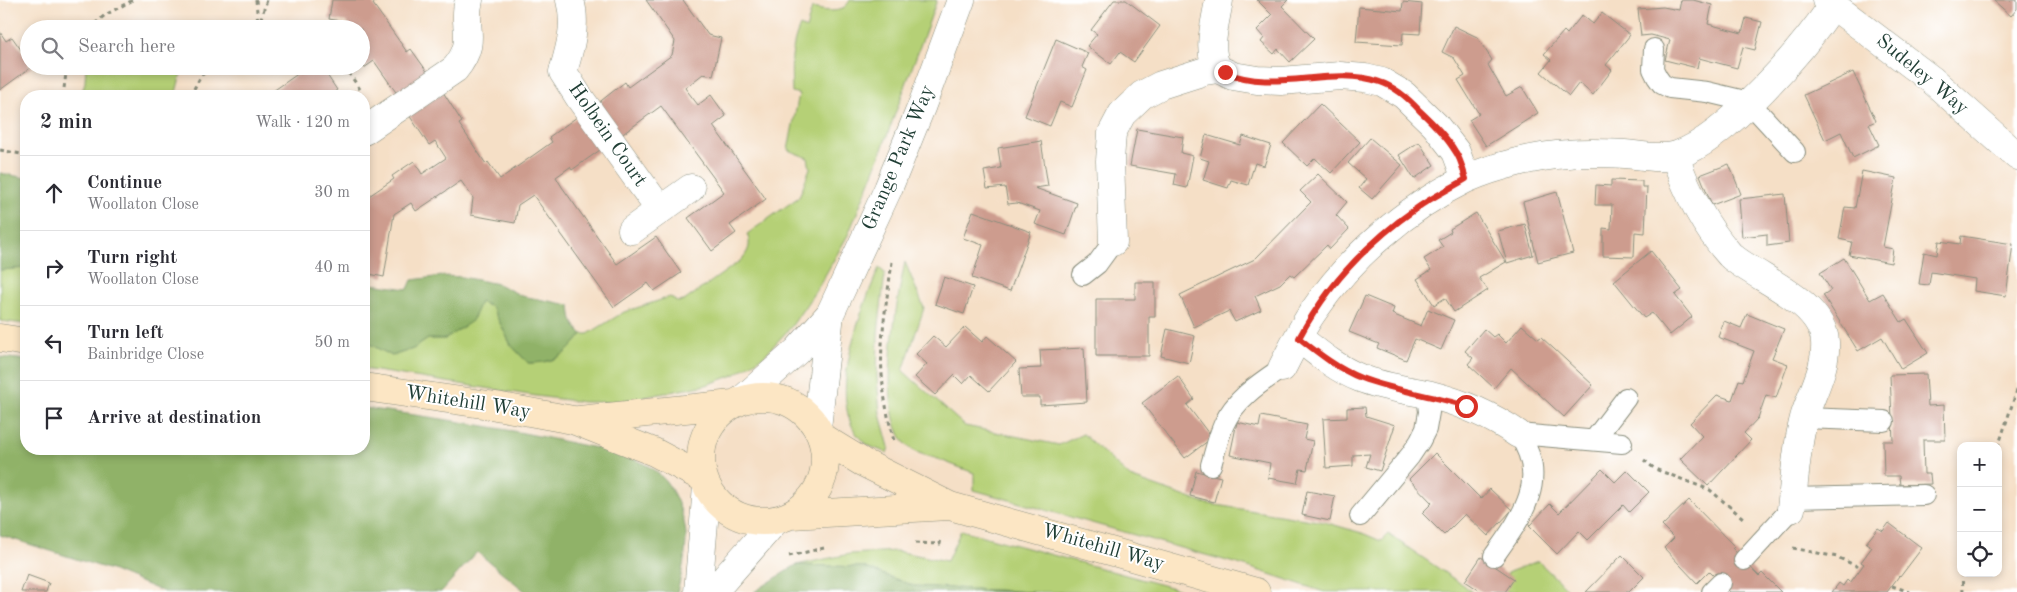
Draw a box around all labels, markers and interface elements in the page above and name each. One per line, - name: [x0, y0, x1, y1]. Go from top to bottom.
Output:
- search box: [20, 20, 370, 75]
- street label: Sudeley Way: [1872, 31, 1972, 119]
- icon: search: [38, 34, 66, 62]
- text: Search here: [78, 38, 175, 57]
- route end: [1214, 61, 1237, 84]
- street label: Holbein Court: [564, 79, 650, 191]
- street label: Grange Park Way: [859, 82, 939, 234]
- text: 2 min: [40, 112, 93, 133]
- text: Walk · 120 m: [255, 115, 350, 131]
- text: Continue: [87, 174, 162, 193]
- icon: ahead: [40, 179, 68, 207]
- text: 30 m: [314, 185, 350, 201]
- text: Woollaton Close: [87, 197, 199, 213]
- text: Turn right: [87, 249, 177, 268]
- icon: right: [40, 254, 68, 282]
- text: 40 m: [314, 260, 350, 276]
- text: Woollaton Close: [87, 272, 199, 288]
- text: Turn left: [87, 324, 164, 343]
- icon: left: [40, 329, 68, 357]
- text: 50 m: [314, 335, 350, 351]
- text: Bainbridge Close: [87, 347, 204, 363]
- street label: Whitehill Way: [404, 383, 532, 423]
- route start: [1455, 395, 1478, 418]
- icon: arrive: [40, 404, 68, 432]
- text: Arrive at destination: [87, 409, 261, 428]
- map controls: [1957, 442, 2002, 577]
- button: +: [1957, 442, 2002, 487]
- button: −: [1957, 487, 2002, 532]
- street label: Whitehill Way: [1039, 521, 1167, 575]
- button: locate: [1957, 532, 2002, 577]

